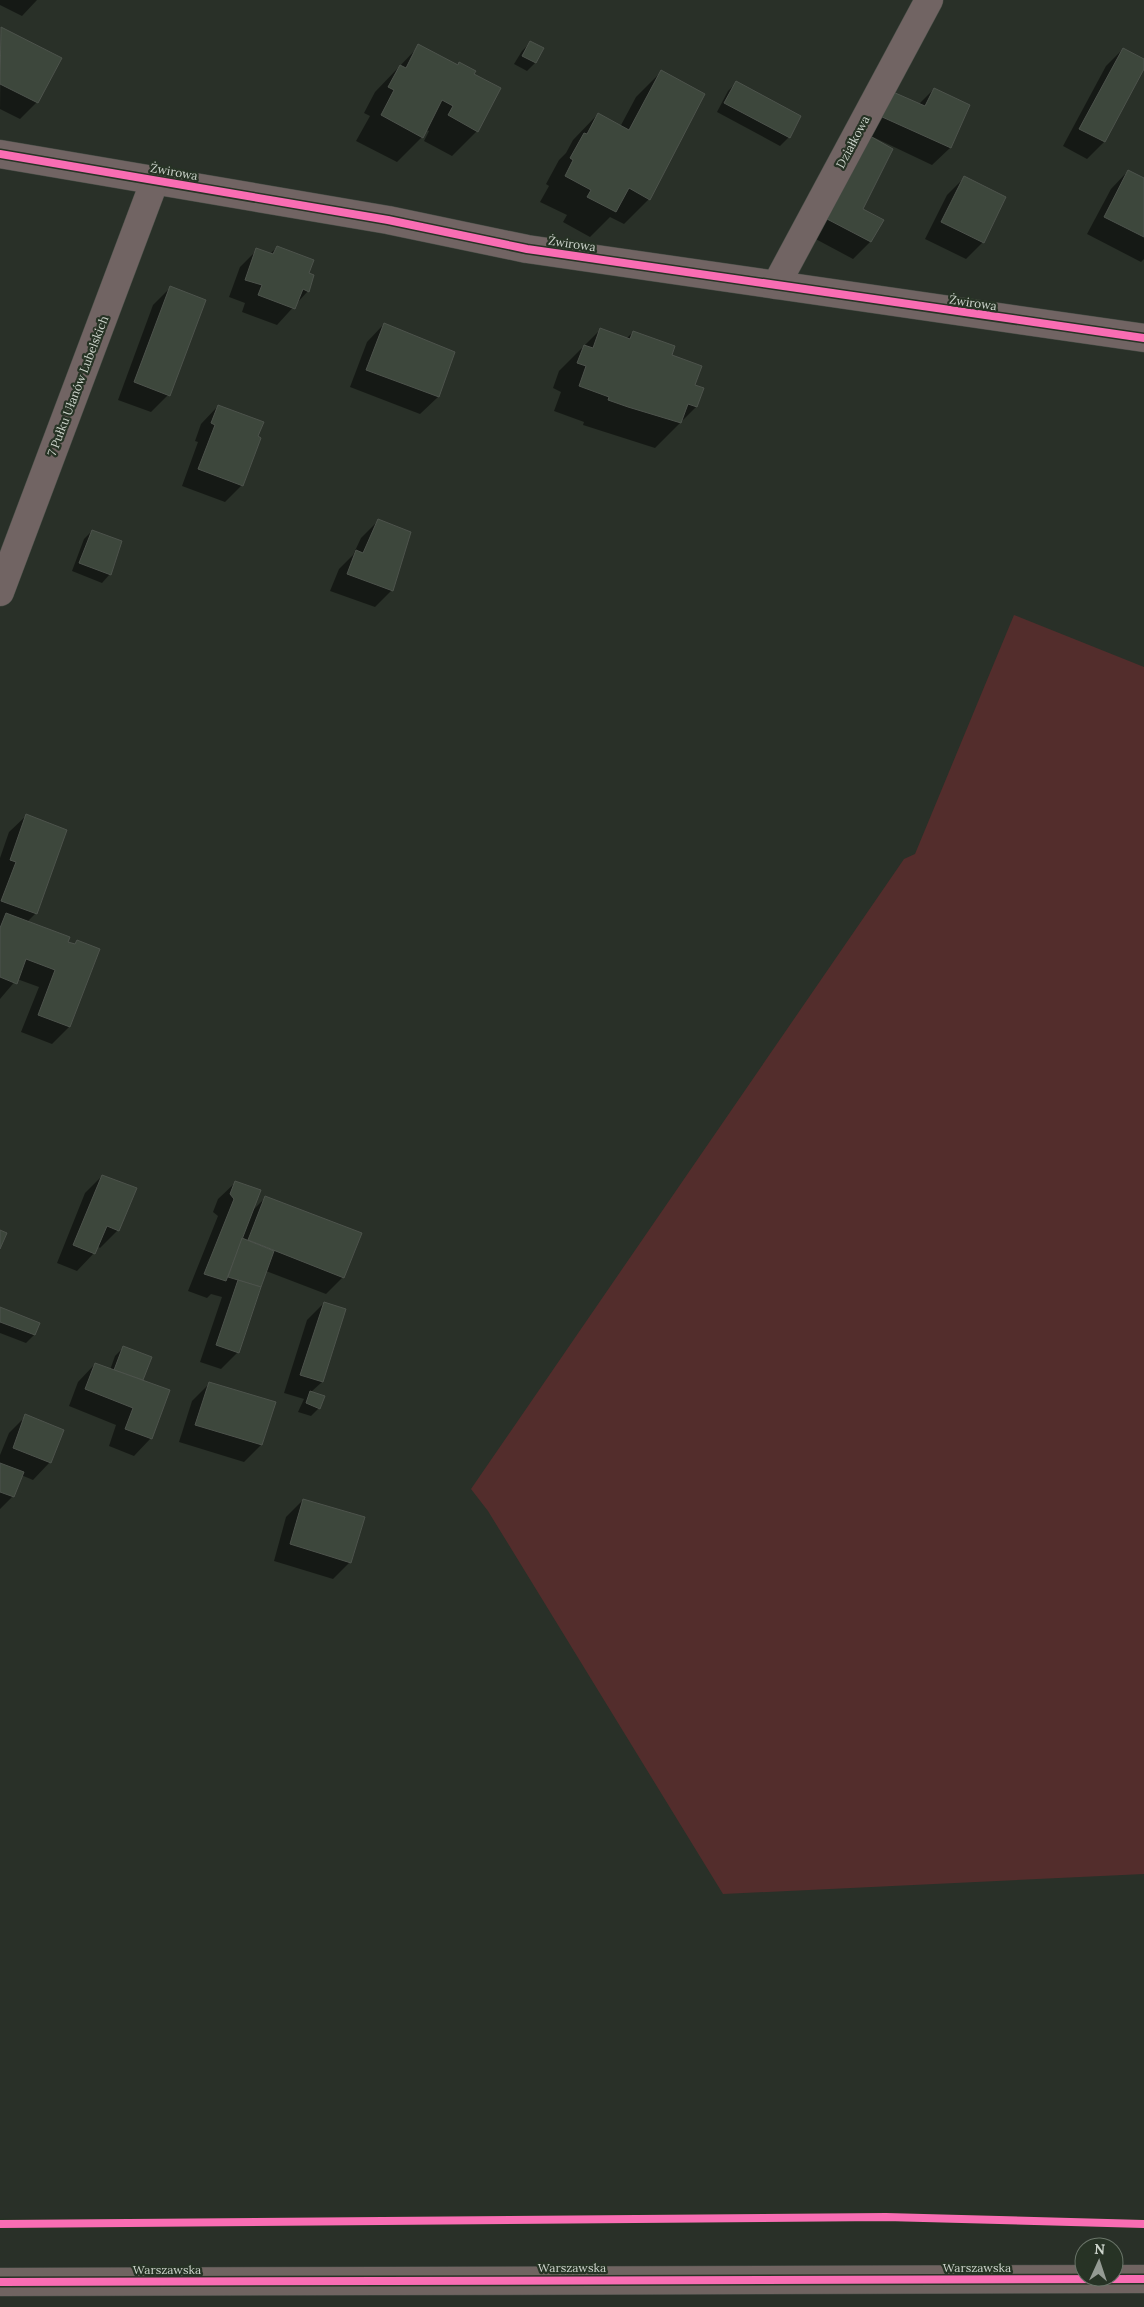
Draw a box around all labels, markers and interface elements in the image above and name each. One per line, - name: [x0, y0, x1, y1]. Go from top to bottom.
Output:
- street label: Działkowa: [833, 113, 873, 171]
- street label: Żwirowa: [149, 160, 199, 183]
- street label: Żwirowa: [547, 233, 597, 254]
- street label: Żwirowa: [948, 292, 998, 313]
- street label: 7 Pułku Ułanów Lubelskich: [44, 314, 111, 458]
- north arrow: [1074, 2237, 1124, 2287]
- text: N: [1094, 2240, 1106, 2258]
- street label: Warszawska: [538, 2260, 606, 2275]
- street label: Warszawska: [943, 2260, 1011, 2275]
- street label: Warszawska: [133, 2262, 201, 2277]

